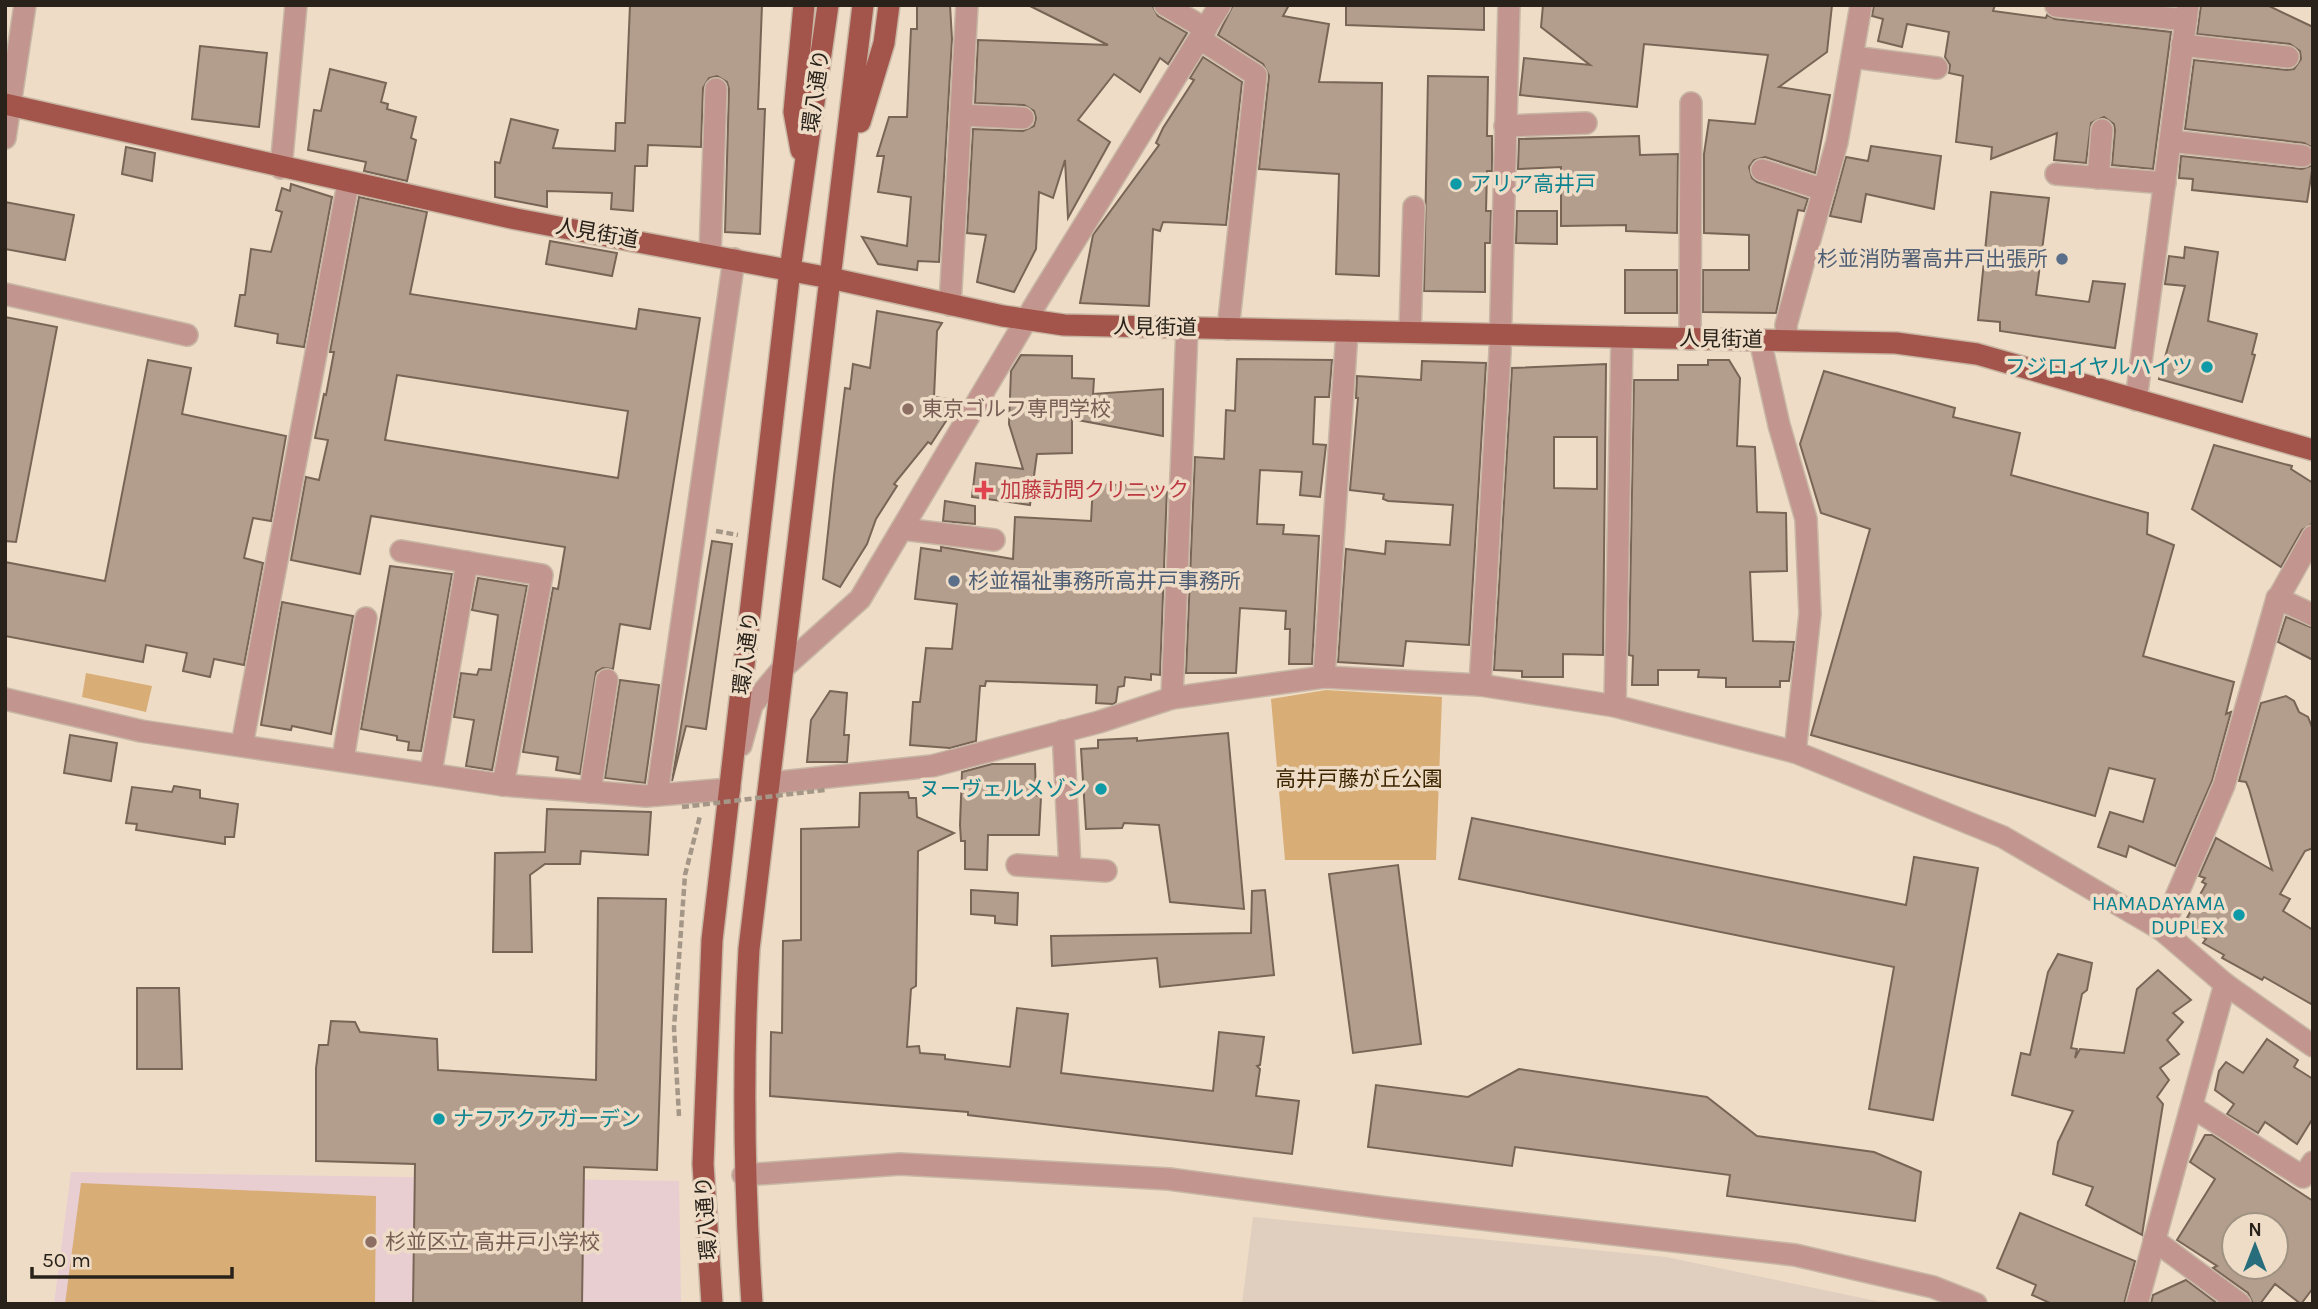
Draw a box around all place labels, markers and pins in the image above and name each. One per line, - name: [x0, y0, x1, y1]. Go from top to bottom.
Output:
- place label: アリア高井戸: [1470, 172, 1596, 196]
- marker: アリア高井戸: [1448, 176, 1464, 192]
- place label: 杉並消防署高井戸出張所: [1817, 247, 2048, 271]
- marker: 杉並消防署高井戸出張所: [2054, 251, 2070, 267]
- place label: フジロイヤルハイツ: [2005, 355, 2193, 379]
- marker: フジロイヤルハイツ: [2199, 359, 2215, 375]
- place label: 東京ゴルフ専門学校: [922, 397, 1111, 421]
- marker: 東京ゴルフ専門学校: [900, 401, 916, 417]
- place label: 加藤訪問クリニック: [1000, 478, 1189, 502]
- marker: 加藤訪問クリニック: [974, 480, 994, 500]
- place label: 杉並福祉事務所高井戸事務所: [968, 569, 1241, 593]
- marker: 杉並福祉事務所高井戸事務所: [946, 573, 962, 589]
- place label: ヌーヴェルメゾン: [919, 777, 1087, 801]
- marker: ヌーヴェルメゾン: [1093, 781, 1109, 797]
- place label: HAMADAYAMA DUPLEX: [2092, 891, 2225, 939]
- marker: HAMADAYAMA DUPLEX: [2231, 907, 2247, 923]
- place label: ナフアクアガーデン: [453, 1107, 641, 1131]
- marker: ナフアクアガーデン: [431, 1111, 447, 1127]
- place label: 杉並区立 高井戸小学校: [385, 1230, 600, 1254]
- marker: 杉並区立 高井戸小学校: [363, 1234, 379, 1250]

